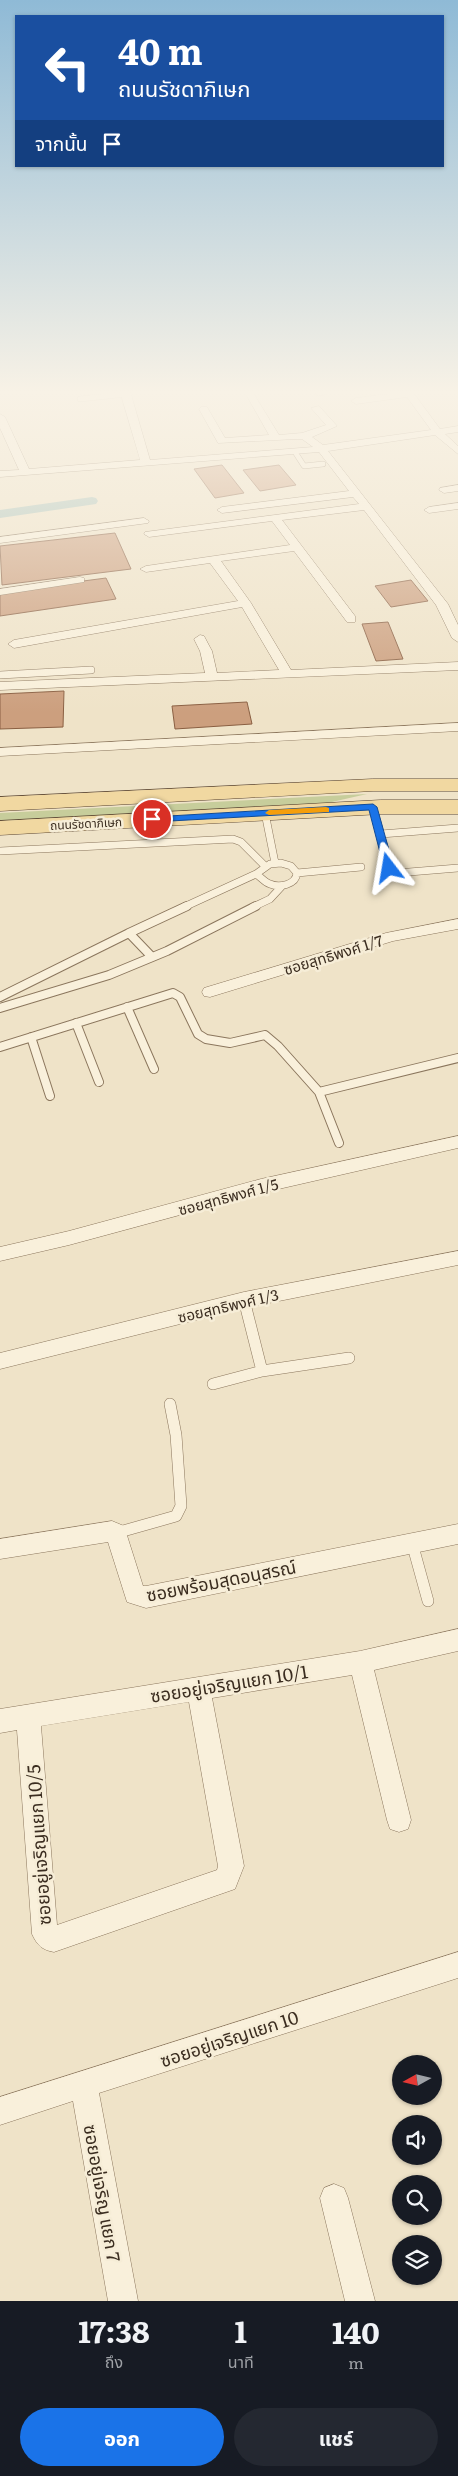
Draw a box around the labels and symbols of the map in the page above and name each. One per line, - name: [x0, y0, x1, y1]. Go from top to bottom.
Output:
- pin: [131, 798, 173, 840]
- street label: ถนนรัชดาภิเษก: [49, 812, 123, 834]
- position arrow: [362, 841, 414, 893]
- street label: ซอยสุทธิพงศ์ 1/7: [280, 928, 386, 980]
- street label: ซอยสุทธิพงศ์ 1/5: [175, 1171, 281, 1220]
- street label: ซอยสุทธิพงศ์ 1/3: [175, 1282, 281, 1328]
- street label: ซอยพร้อมสุดอนุสรณ์: [144, 1552, 298, 1608]
- street label: ซอยอยู่เจริญแยก 10/1: [148, 1657, 310, 1709]
- street label: ซอยอยู่เจริญแยก 10/5: [19, 1764, 57, 1926]
- street label: ซอยอยู่เจริญแยก 10: [156, 2003, 302, 2073]
- north arrow: [392, 2055, 442, 2105]
- street label: ซอยอยู่เจริญ แยก 7: [78, 2122, 128, 2264]

